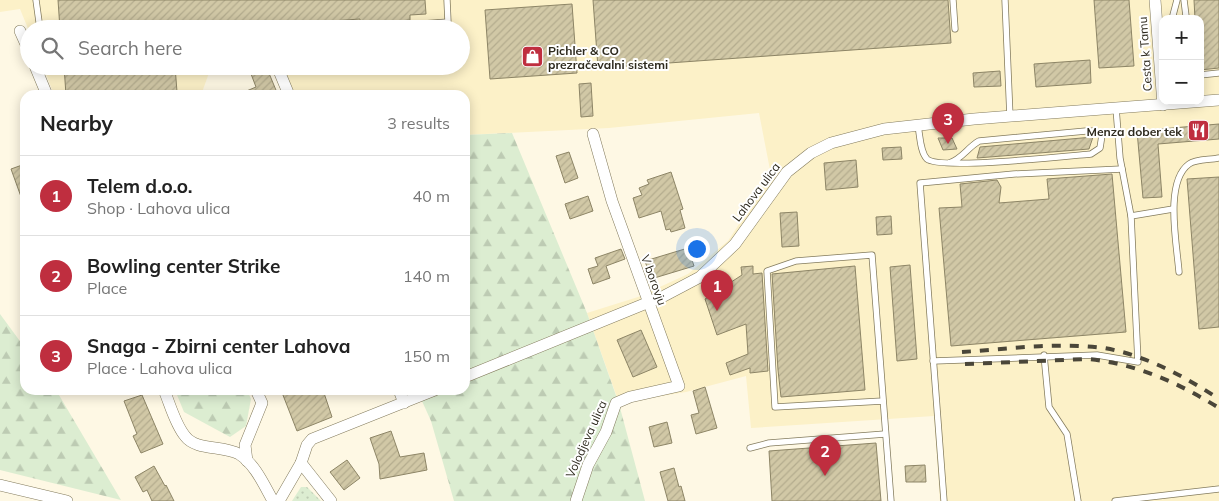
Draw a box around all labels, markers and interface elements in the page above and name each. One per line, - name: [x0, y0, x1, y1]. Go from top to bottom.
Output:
- map controls: [1159, 15, 1204, 105]
- button: +: [1159, 15, 1204, 60]
- street label: Cesta k Tamu: [1135, 16, 1155, 92]
- search box: [20, 20, 470, 75]
- icon: search: [38, 34, 66, 62]
- text: Search here: [78, 36, 182, 60]
- place label: Pichler & CO prezračevalni sistemi: [548, 43, 668, 72]
- shop icon: Pichler & CO prezračevalni sistemi: [520, 45, 544, 69]
- button: −: [1159, 60, 1204, 105]
- pin: 3: [932, 103, 964, 144]
- text: Nearby: [40, 110, 113, 136]
- text: 3 results: [387, 113, 450, 133]
- restaurant icon: Menza dober tek: [1186, 119, 1210, 143]
- place label: Menza dober tek: [1087, 124, 1182, 139]
- street label: Lahova ulica: [729, 160, 783, 224]
- text: Telem d.o.o.: [87, 174, 192, 198]
- text: 1: [51, 186, 61, 206]
- text: 40 m: [413, 186, 450, 206]
- text: Shop · Lahova ulica: [87, 198, 230, 218]
- your location: [684, 236, 710, 262]
- street label: V borovju: [638, 253, 670, 307]
- text: Bowling center Strike: [87, 254, 280, 278]
- text: 2: [51, 266, 61, 286]
- text: 140 m: [403, 266, 450, 286]
- pin: 1: [701, 270, 733, 311]
- text: Place: [87, 278, 127, 298]
- text: Snaga - Zbirni center Lahova: [87, 334, 351, 358]
- text: 3: [51, 346, 61, 366]
- text: 150 m: [403, 346, 450, 366]
- text: Place · Lahova ulica: [87, 358, 232, 378]
- street label: Volodjeva ulica: [562, 398, 610, 480]
- pin: 2: [809, 435, 841, 476]

